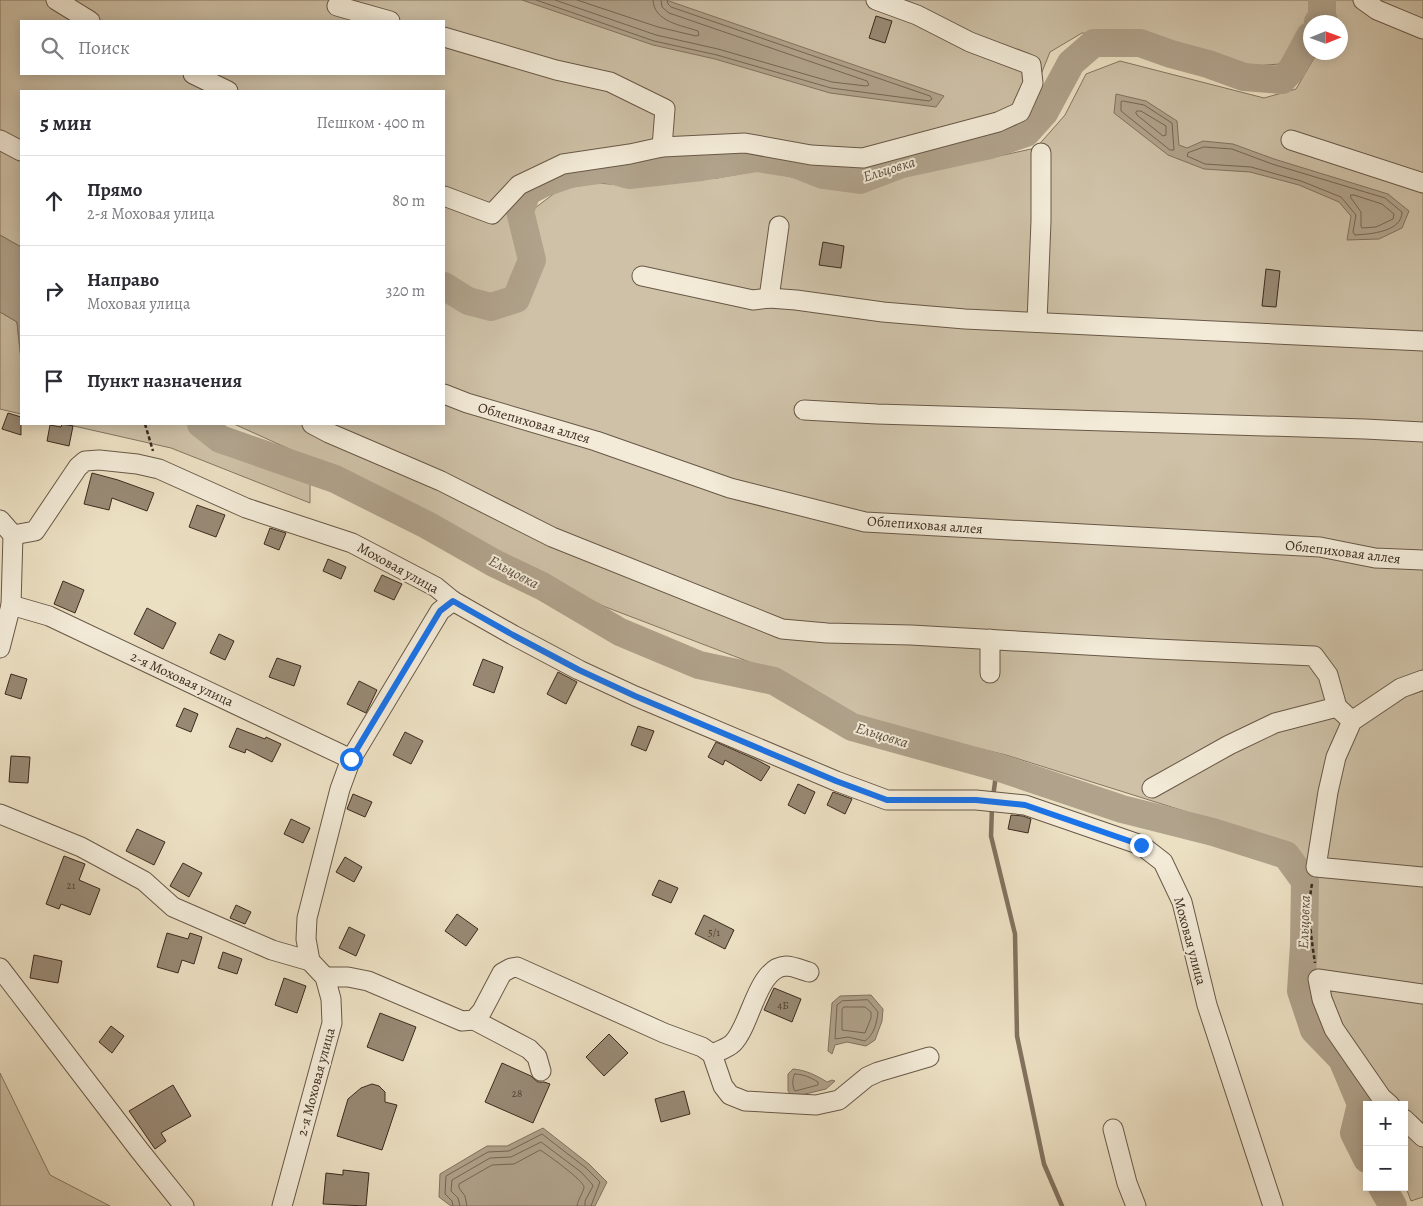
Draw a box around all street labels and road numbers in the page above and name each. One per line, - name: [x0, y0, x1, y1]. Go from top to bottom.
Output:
- street label: Облепиховая аллея: [476, 398, 593, 448]
- street label: Облепиховая аллея: [866, 511, 984, 539]
- street label: Облепиховая аллея: [1284, 535, 1402, 569]
- street label: Моховая улица: [354, 538, 443, 598]
- street label: 2-я Моховая улица: [127, 647, 237, 711]
- street label: Моховая улица: [1169, 895, 1211, 988]
- street label: 2-я Моховая улица: [292, 1025, 340, 1138]

